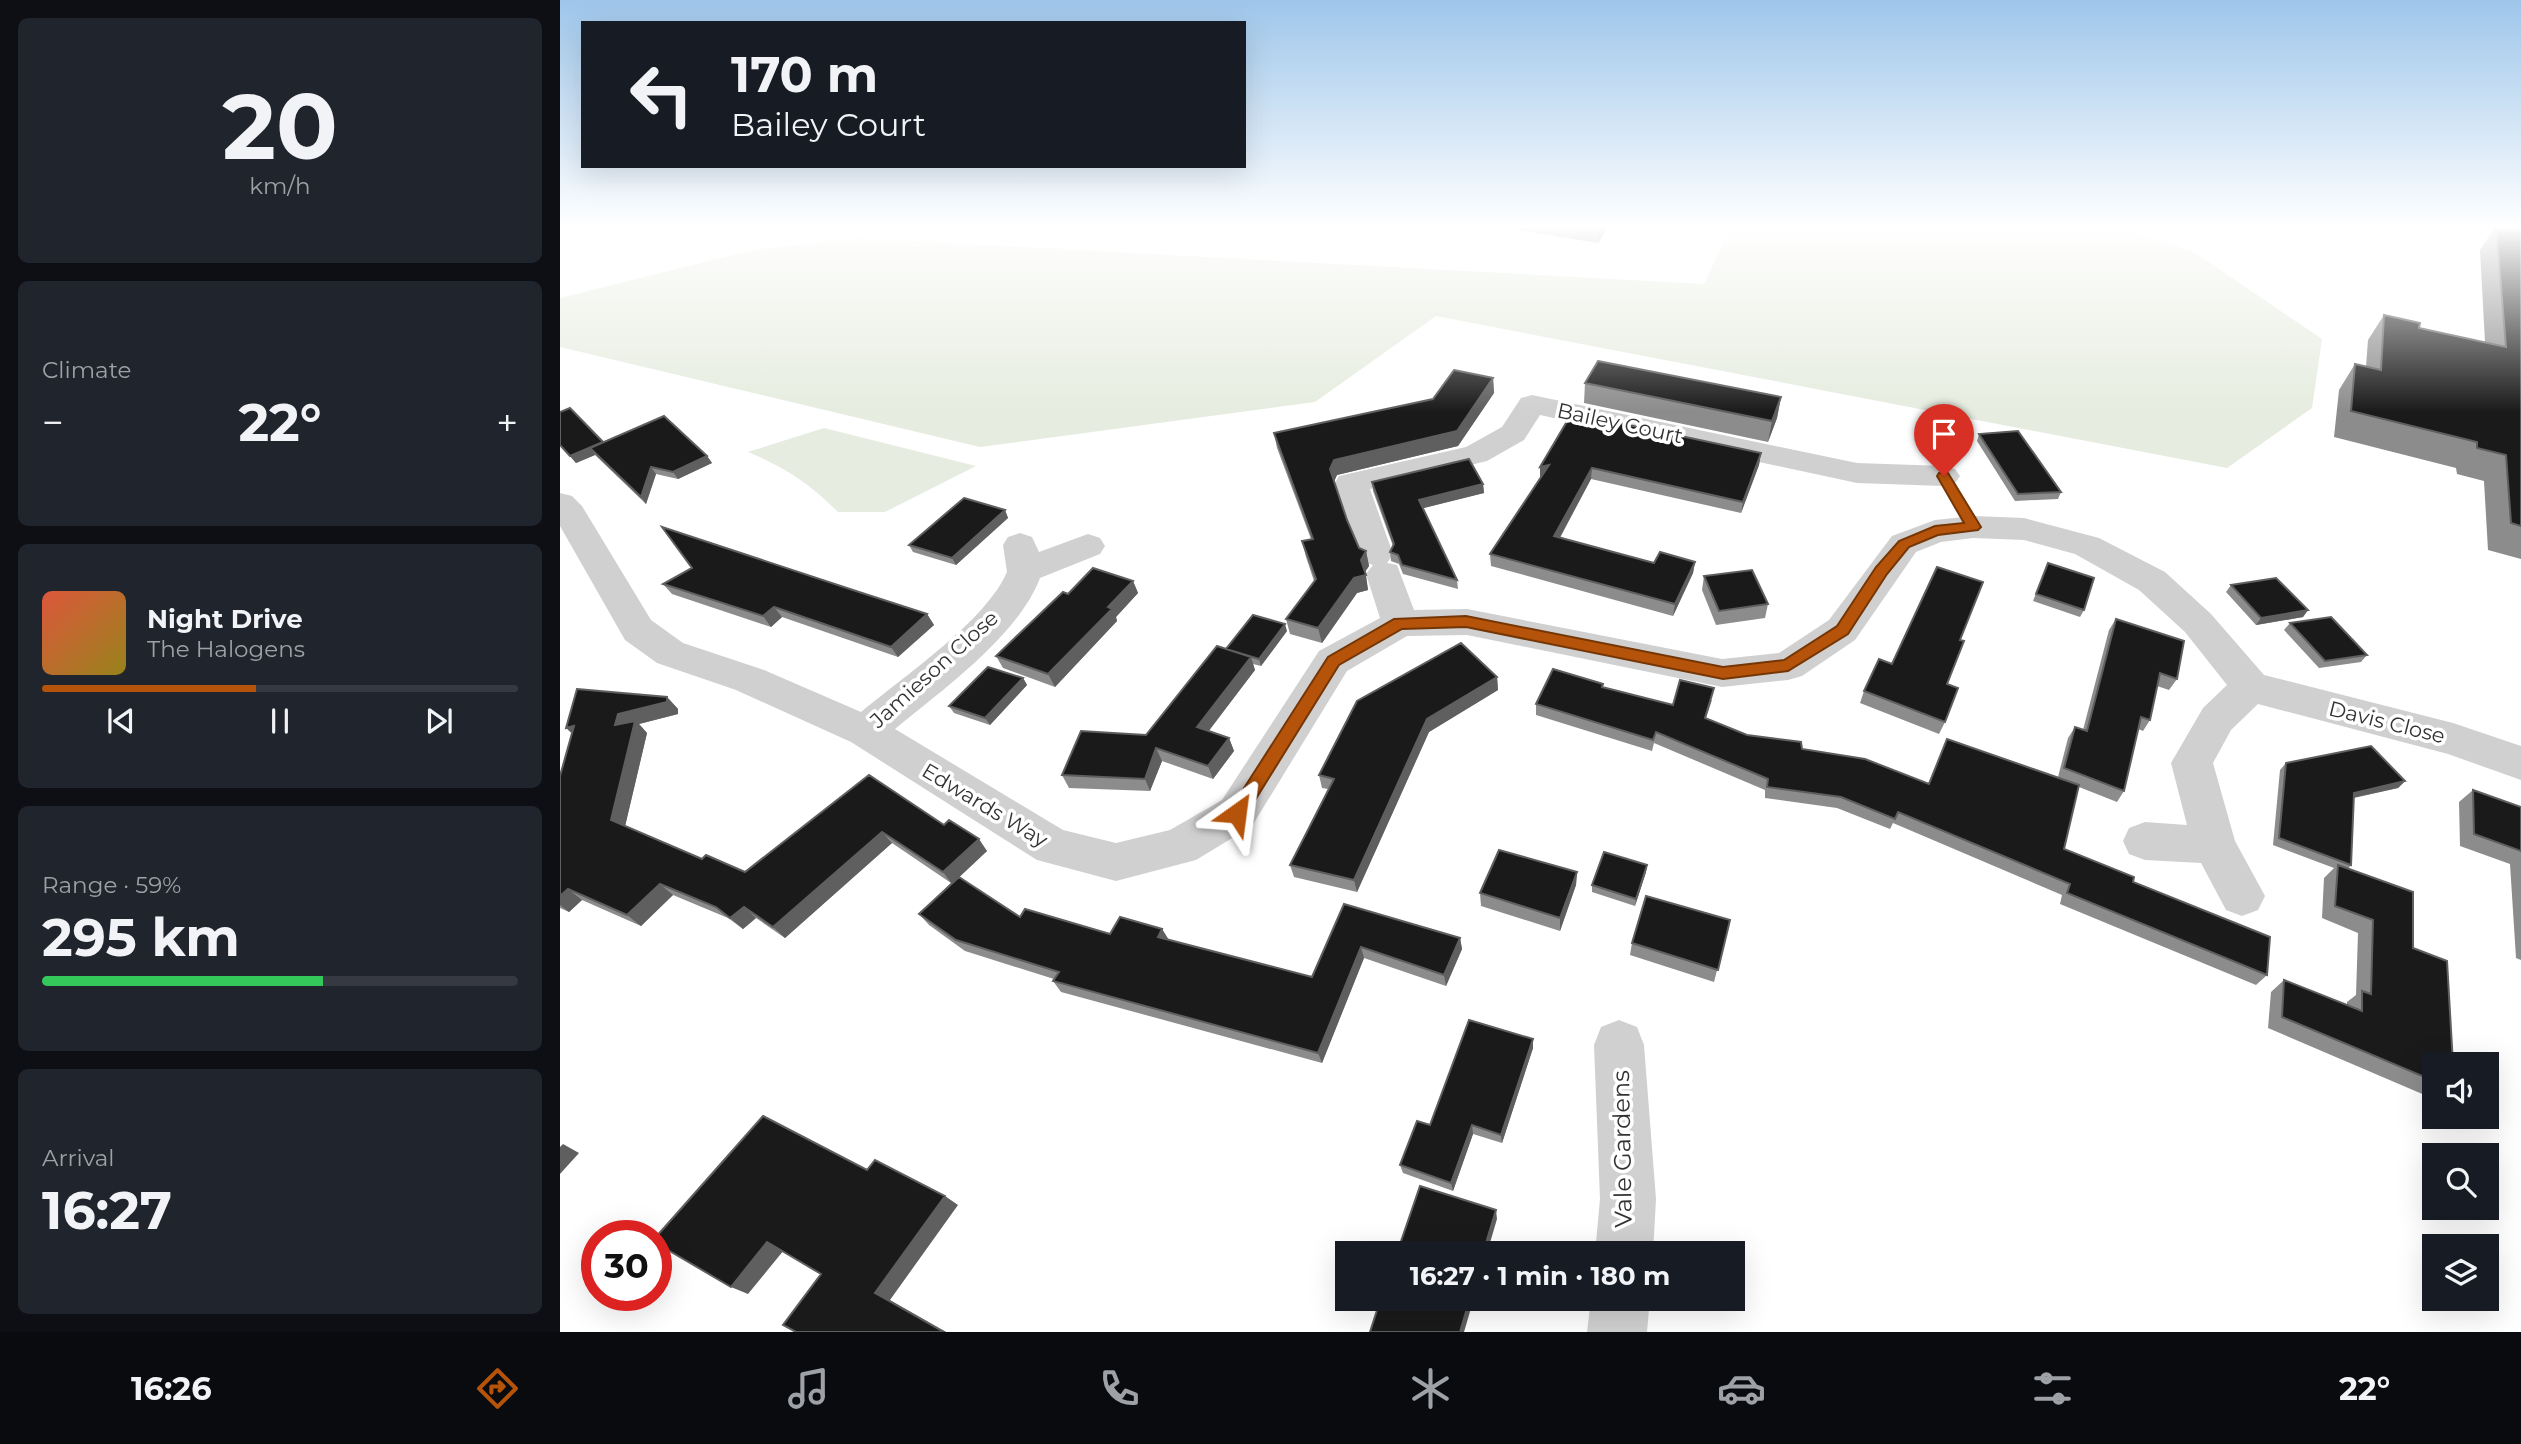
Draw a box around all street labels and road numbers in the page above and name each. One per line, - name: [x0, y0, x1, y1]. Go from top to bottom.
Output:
- street label: Bailey Court: [1555, 397, 1685, 449]
- street label: Jamieson Close: [864, 605, 1003, 734]
- street label: Davis Close: [2326, 695, 2448, 749]
- street label: Edwards Way: [918, 758, 1053, 853]
- street label: Vale Gardens: [1606, 1070, 1638, 1228]

